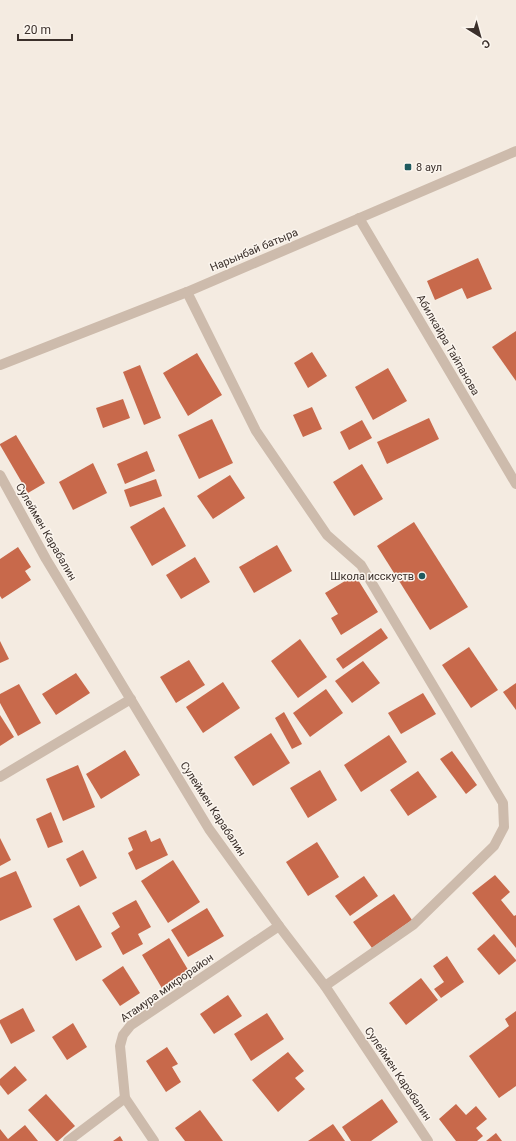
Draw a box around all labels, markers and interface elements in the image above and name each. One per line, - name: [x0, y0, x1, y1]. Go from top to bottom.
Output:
- scale bar: [18, 16, 72, 42]
- north arrow: [460, 16, 500, 56]
- text: 20 m: [24, 23, 51, 37]
- text: С: [479, 36, 493, 51]
- place label: 8 аул: [416, 161, 442, 174]
- marker: 8 аул: [403, 162, 413, 172]
- street label: Нарынбай батыра: [208, 226, 300, 274]
- street label: Абилкайра Тайпанова: [414, 292, 482, 398]
- street label: Сулеймен Карабалин: [13, 481, 79, 583]
- place label: Школа исскуств: [330, 570, 414, 583]
- marker: Школа исскуств: [417, 571, 427, 581]
- street label: Сулеймен Карабалин: [178, 759, 248, 859]
- street label: Атамура микрорайон: [118, 951, 216, 1025]
- street label: Сулеймен Карабалин: [362, 1025, 434, 1123]

